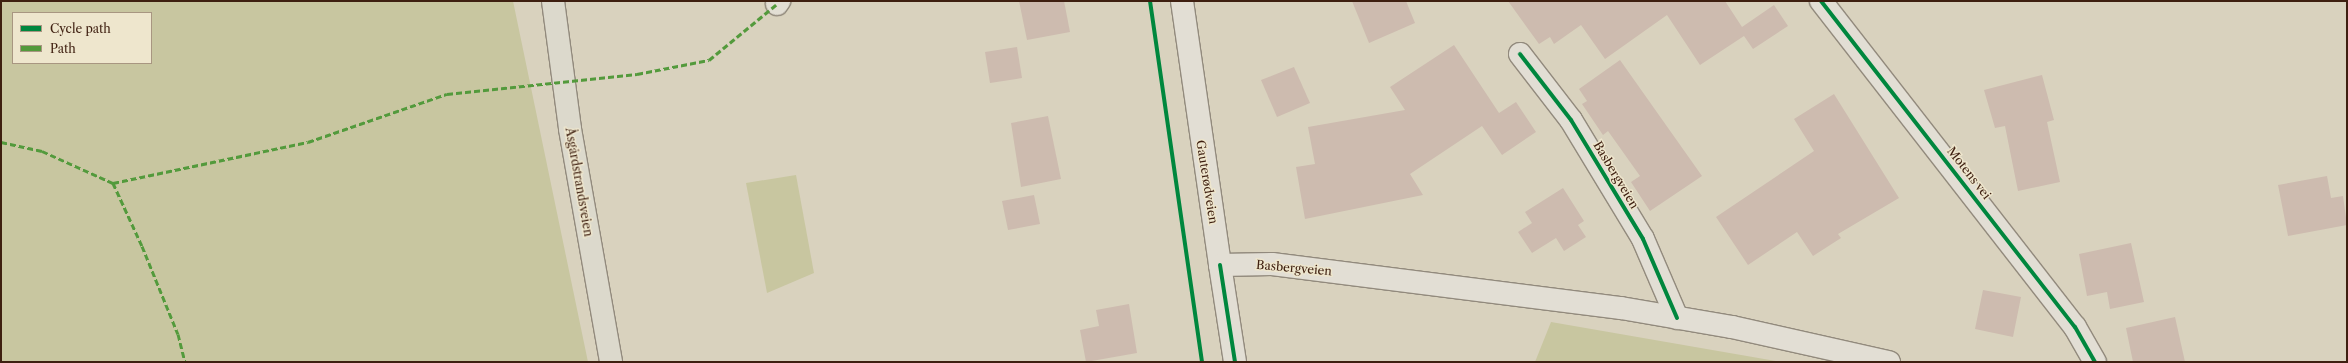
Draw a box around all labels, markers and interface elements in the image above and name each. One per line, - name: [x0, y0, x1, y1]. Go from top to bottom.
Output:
- legend: [12, 12, 152, 64]
- text: Cycle path: [50, 21, 111, 36]
- text: Path: [50, 41, 76, 56]
- street label: Åsgårdstrandsveien: [562, 126, 596, 238]
- street label: Gauterødveien: [1193, 139, 1221, 225]
- street label: Basbergveien: [1590, 139, 1642, 211]
- street label: Motens vei: [1944, 144, 1994, 202]
- street label: Basbergveien: [1256, 258, 1332, 278]

